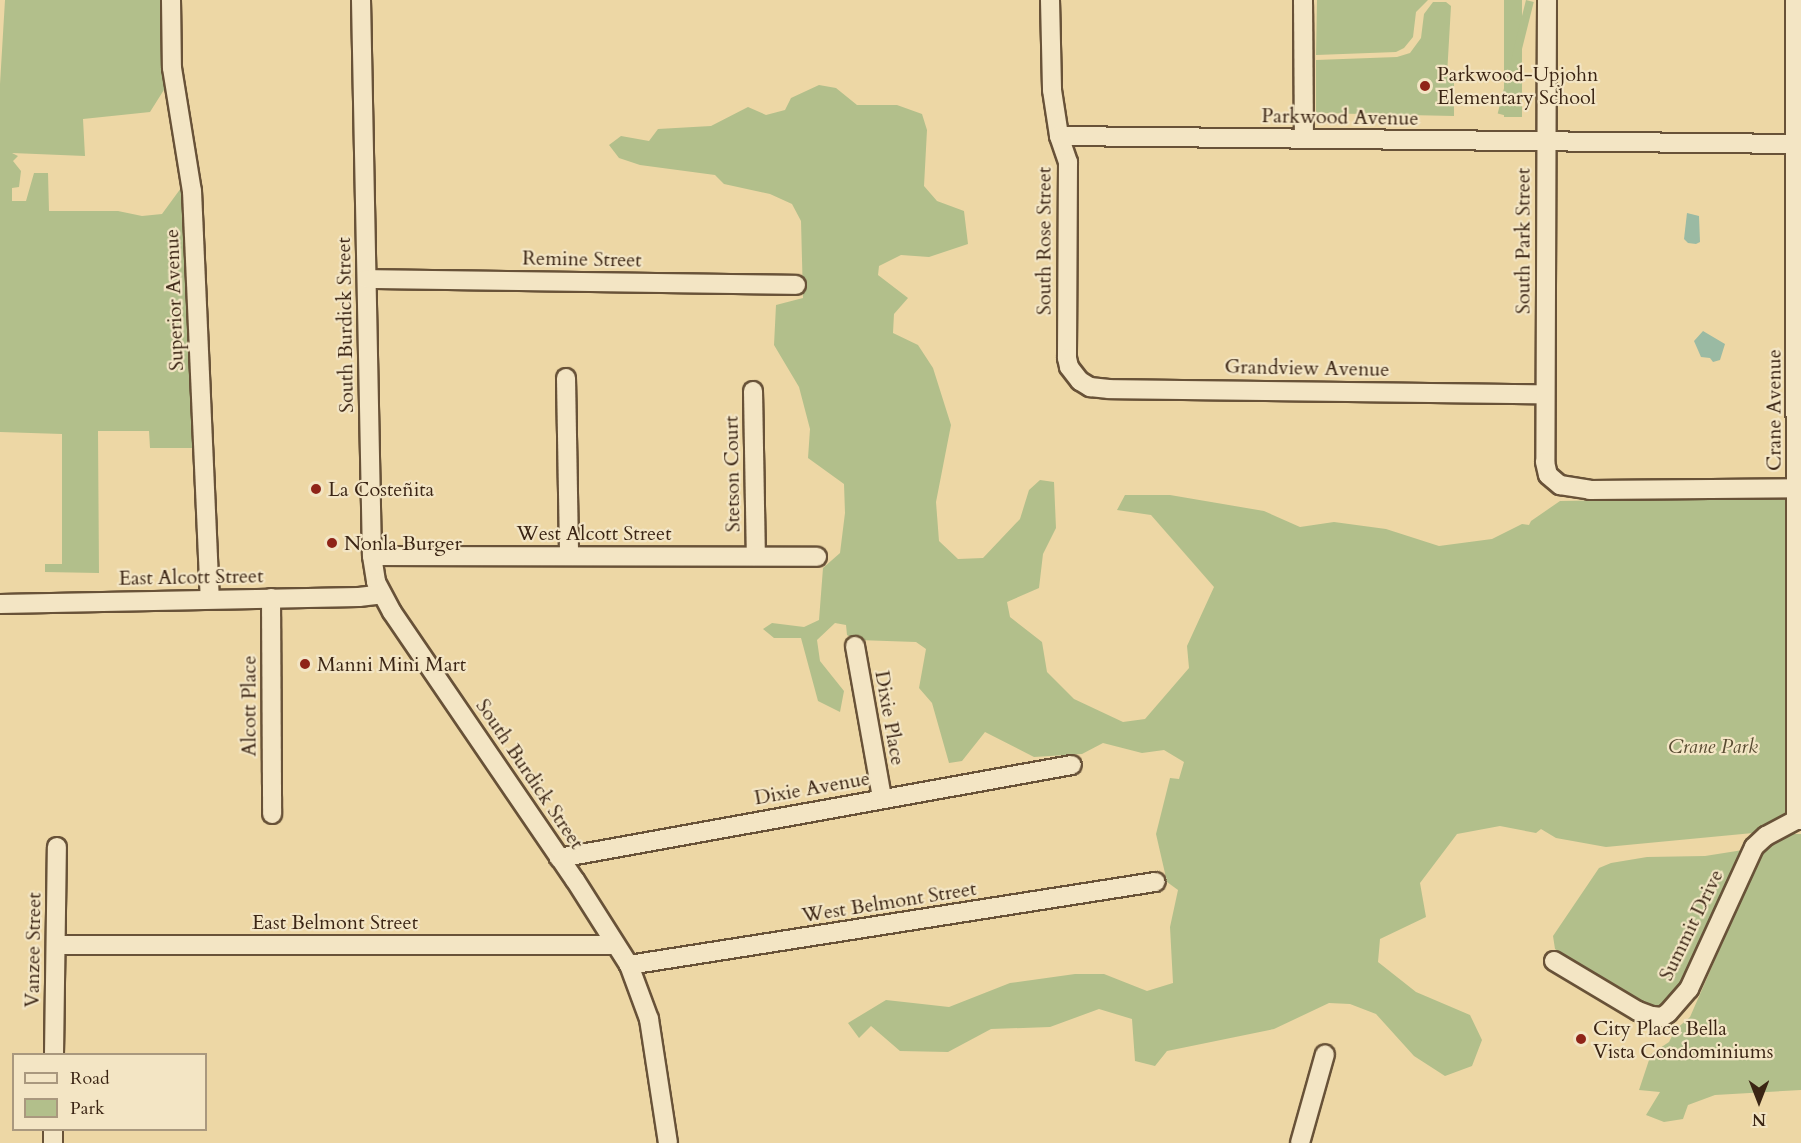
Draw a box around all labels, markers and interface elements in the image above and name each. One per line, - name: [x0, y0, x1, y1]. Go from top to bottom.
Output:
- place label: Parkwood-Upjohn Elementary School: [1437, 62, 1598, 109]
- marker: Parkwood-Upjohn Elementary School: [1418, 79, 1432, 93]
- street label: Parkwood Avenue: [1261, 104, 1419, 130]
- street label: South Rose Street: [1032, 167, 1056, 315]
- street label: South Park Street: [1511, 168, 1535, 314]
- street label: Superior Avenue: [160, 229, 188, 371]
- street label: South Burdick Street: [331, 237, 359, 413]
- street label: Remine Street: [522, 246, 642, 272]
- street label: Crane Avenue: [1762, 349, 1786, 471]
- street label: Grandview Avenue: [1224, 355, 1390, 381]
- street label: Stetson Court: [719, 415, 745, 533]
- place label: La Costeñita: [328, 477, 434, 501]
- marker: La Costeñita: [309, 482, 323, 496]
- street label: West Alcott Street: [517, 521, 671, 545]
- place label: Nonla Burger: [344, 531, 462, 555]
- marker: Nonla Burger: [325, 536, 339, 550]
- street label: East Alcott Street: [118, 564, 264, 590]
- place label: Manni Mini Mart: [317, 652, 466, 676]
- street label: Alcott Place: [237, 655, 261, 757]
- marker: Manni Mini Mart: [298, 657, 312, 671]
- street label: Dixie Place: [870, 669, 910, 767]
- street label: South Burdick Street: [471, 694, 589, 854]
- park label: Crane Park: [1668, 734, 1758, 758]
- street label: Dixie Avenue: [752, 766, 872, 810]
- street label: Summit Drive: [1654, 866, 1728, 984]
- street label: West Belmont Street: [800, 876, 978, 928]
- street label: Vanzee Street: [20, 892, 46, 1008]
- street label: East Belmont Street: [252, 910, 418, 934]
- place label: City Place Bella Vista Condominiums: [1593, 1016, 1773, 1063]
- marker: City Place Bella Vista Condominiums: [1574, 1032, 1588, 1046]
- legend: [12, 1053, 207, 1131]
- text: Road: [70, 1066, 110, 1091]
- north arrow: [1729, 1071, 1789, 1131]
- text: Park: [70, 1096, 105, 1121]
- text: N: [1752, 1108, 1766, 1130]

